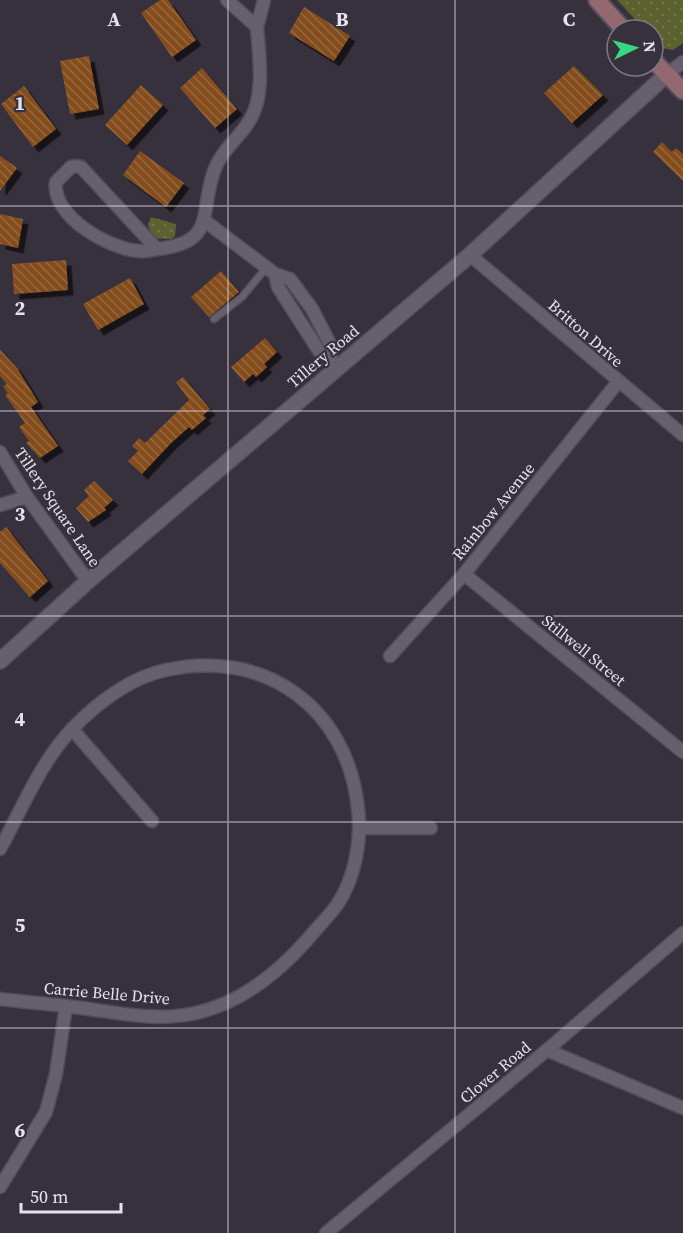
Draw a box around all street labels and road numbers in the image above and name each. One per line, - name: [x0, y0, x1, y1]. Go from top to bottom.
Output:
- street label: Britton Drive: [544, 294, 628, 372]
- street label: Tillery Road: [283, 320, 363, 392]
- street label: Tillery Square Lane: [10, 443, 106, 571]
- street label: Rainbow Avenue: [447, 458, 539, 564]
- street label: Stillwell Street: [537, 609, 631, 691]
- street label: Carrie Belle Drive: [43, 977, 171, 1009]
- street label: Clover Road: [455, 1036, 535, 1108]

